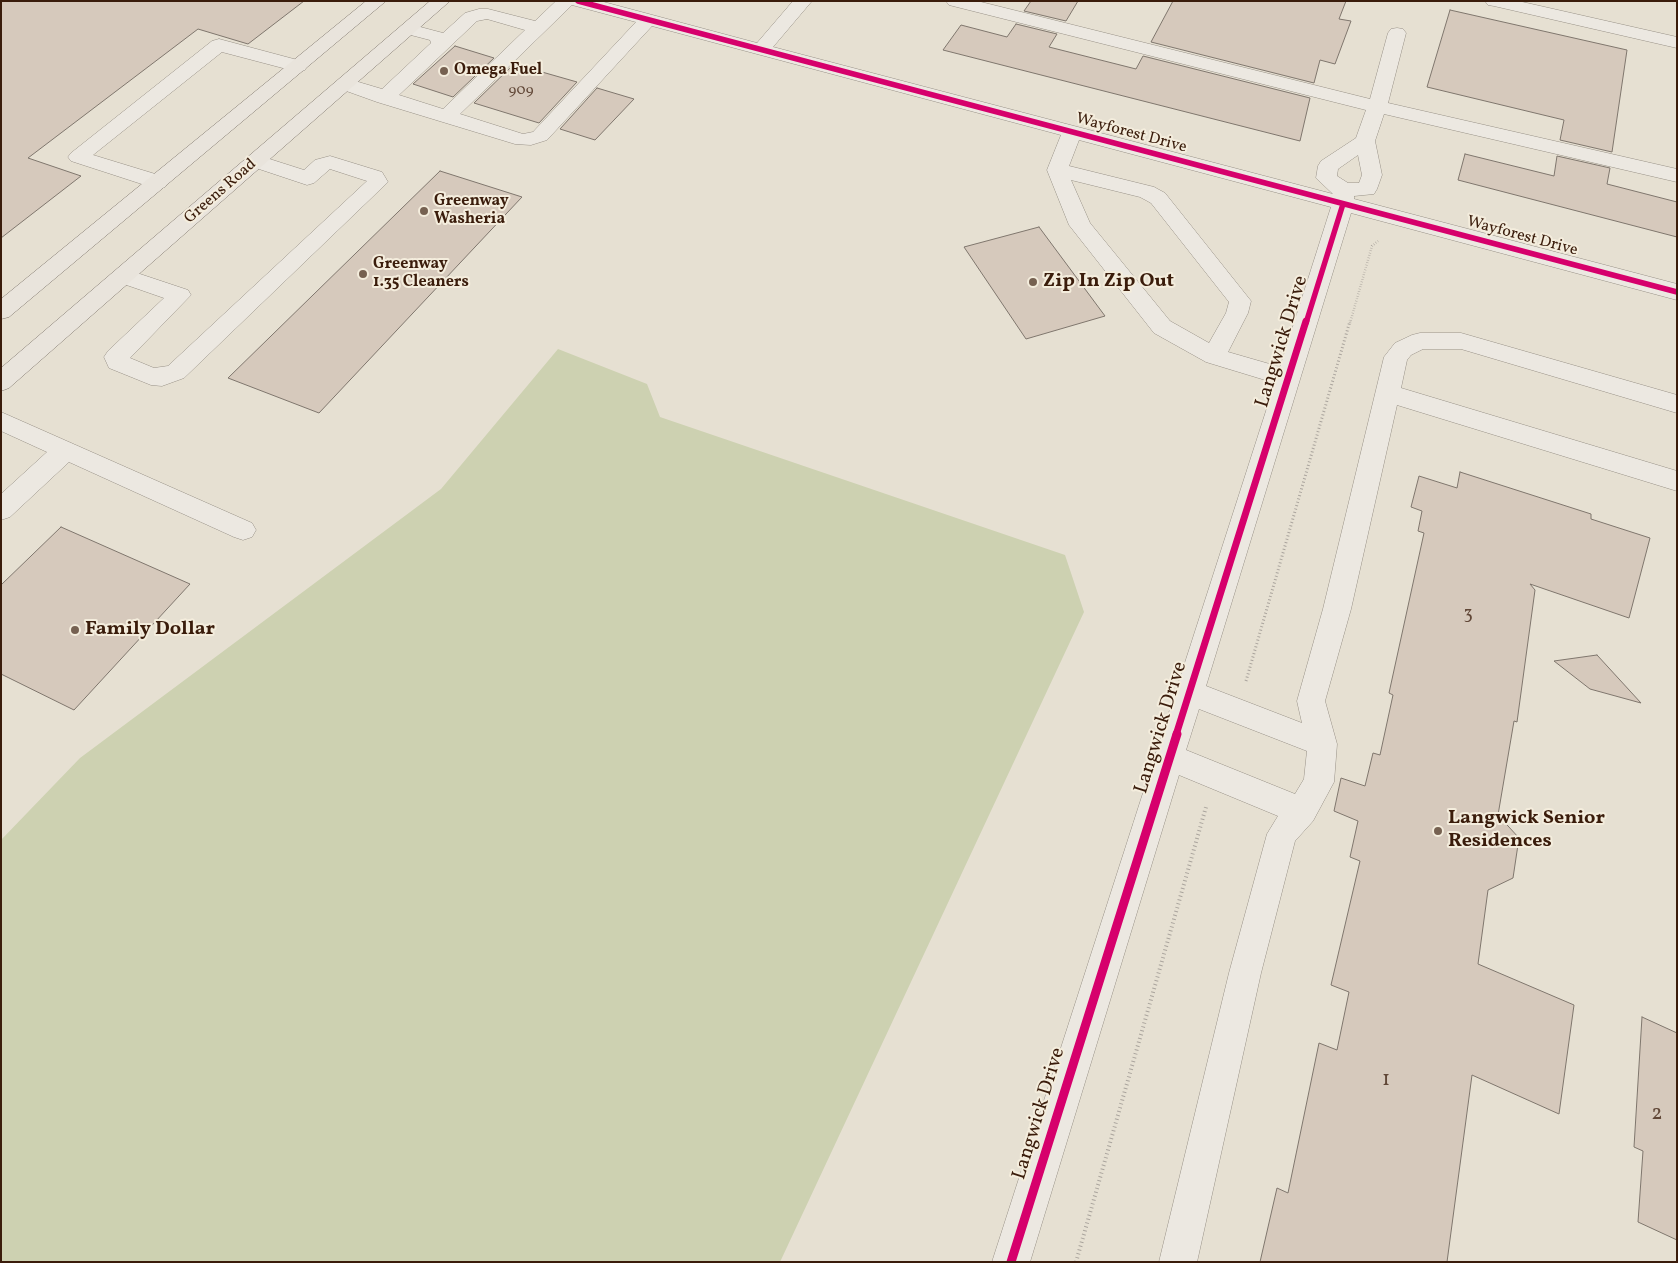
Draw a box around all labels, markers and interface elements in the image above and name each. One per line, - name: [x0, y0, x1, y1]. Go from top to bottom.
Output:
- place label: Omega Fuel: [454, 61, 542, 81]
- marker: Omega Fuel: [438, 65, 450, 77]
- house number: 909: [508, 82, 534, 100]
- street label: Wayforest Drive: [1073, 110, 1189, 158]
- street label: Greens Road: [181, 155, 261, 229]
- place label: Greenway Washeria: [434, 192, 509, 230]
- marker: Greenway Washeria: [418, 205, 430, 217]
- street label: Wayforest Drive: [1464, 213, 1580, 261]
- place label: Greenway 1.35 Cleaners: [373, 255, 469, 293]
- marker: Greenway 1.35 Cleaners: [357, 268, 369, 280]
- place label: Zip In Zip Out: [1043, 270, 1174, 294]
- street label: Langwick Drive: [1251, 273, 1315, 411]
- marker: Zip In Zip Out: [1027, 276, 1039, 288]
- house number: 3: [1463, 605, 1473, 627]
- place label: Family Dollar: [85, 618, 215, 642]
- marker: Family Dollar: [69, 624, 81, 636]
- street label: Langwick Drive: [1130, 659, 1194, 797]
- place label: Langwick Senior Residences: [1448, 807, 1605, 854]
- marker: Langwick Senior Residences: [1432, 825, 1444, 837]
- street label: Langwick Drive: [1008, 1045, 1072, 1183]
- house number: 1: [1382, 1068, 1390, 1094]
- house number: 2: [1651, 1102, 1663, 1128]

